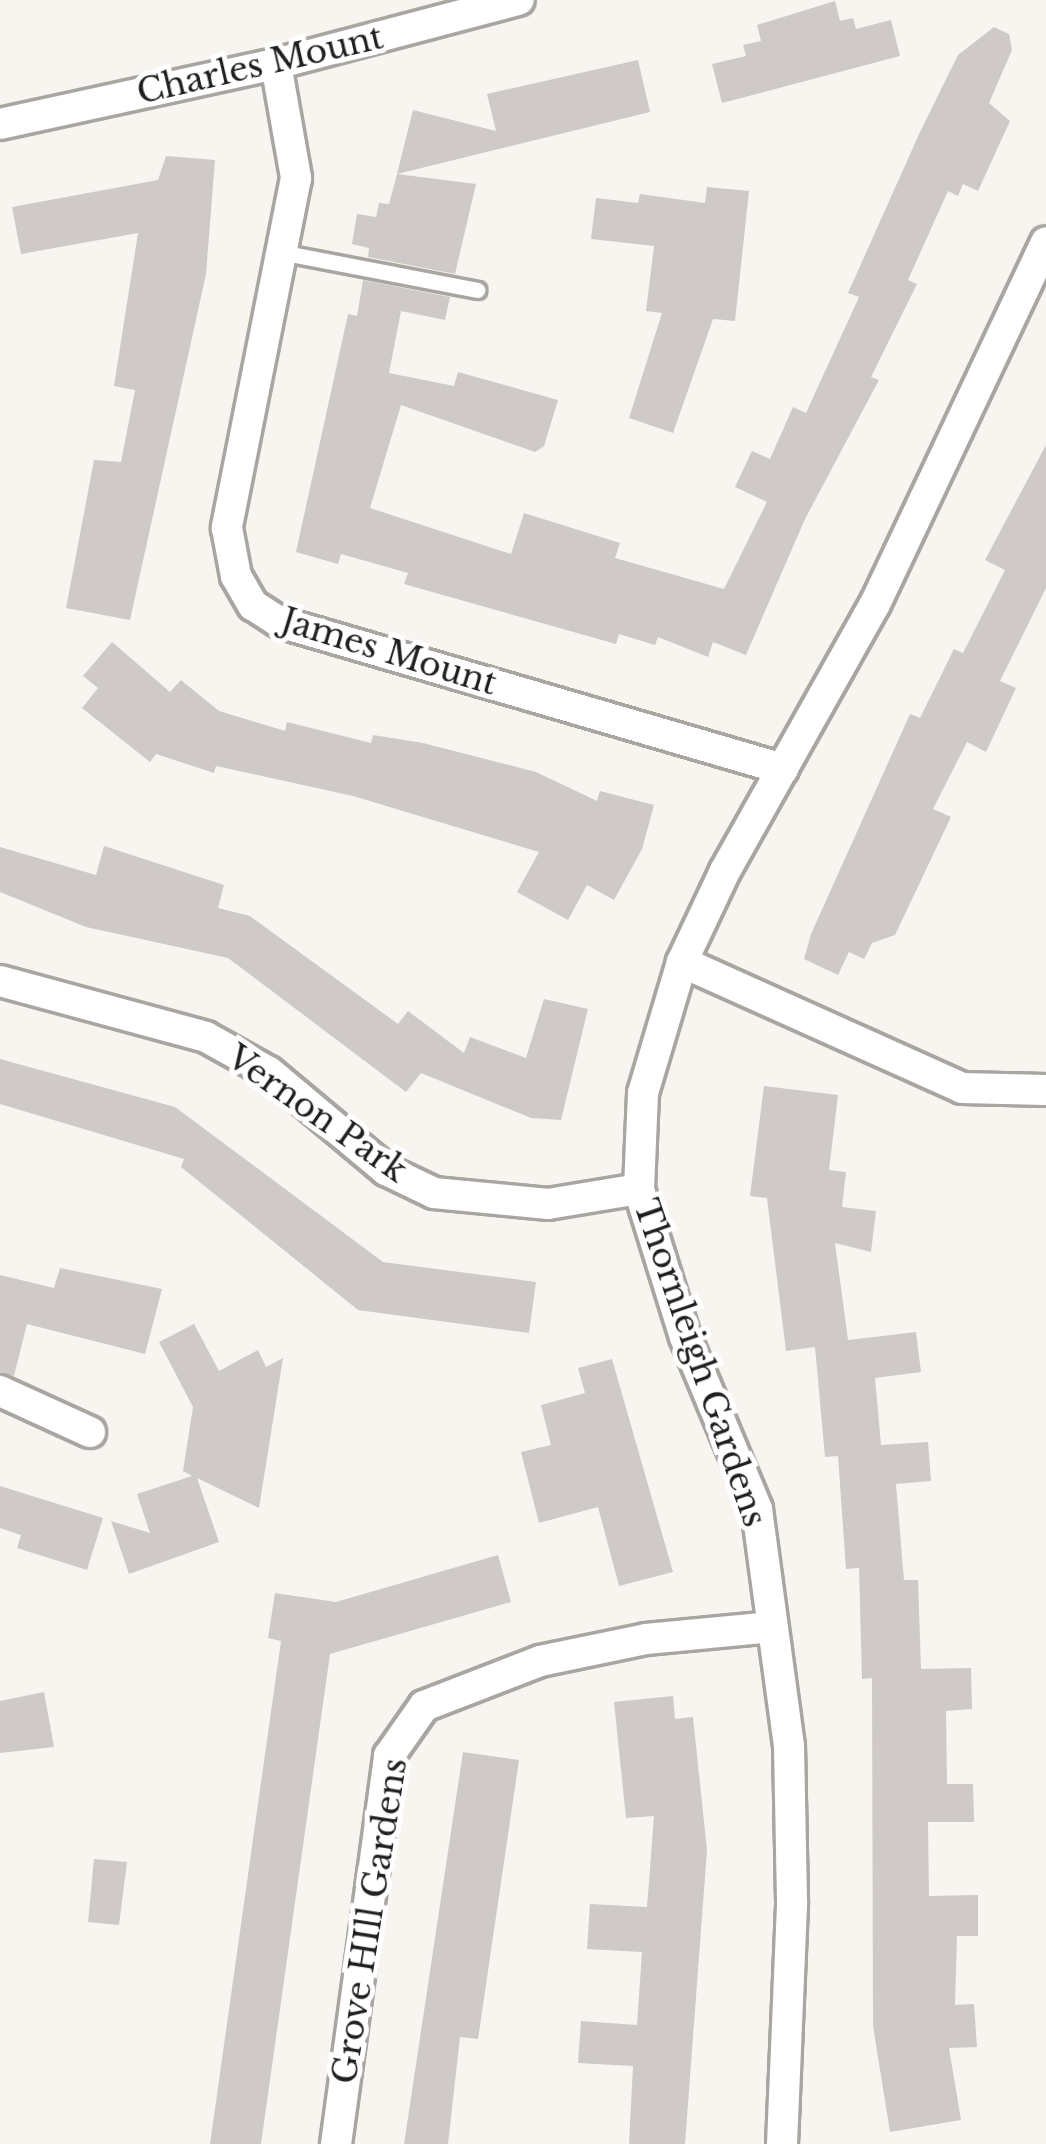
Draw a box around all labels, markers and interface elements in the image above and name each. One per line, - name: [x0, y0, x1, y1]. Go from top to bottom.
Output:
- street label: Charles Mount: [133, 17, 387, 113]
- street label: James Mount: [277, 600, 501, 704]
- street label: Vernon Park: [219, 1037, 415, 1191]
- street label: Thornleigh Gardens: [625, 1194, 775, 1532]
- street label: Grove HIll Gardens: [325, 1755, 415, 2087]

